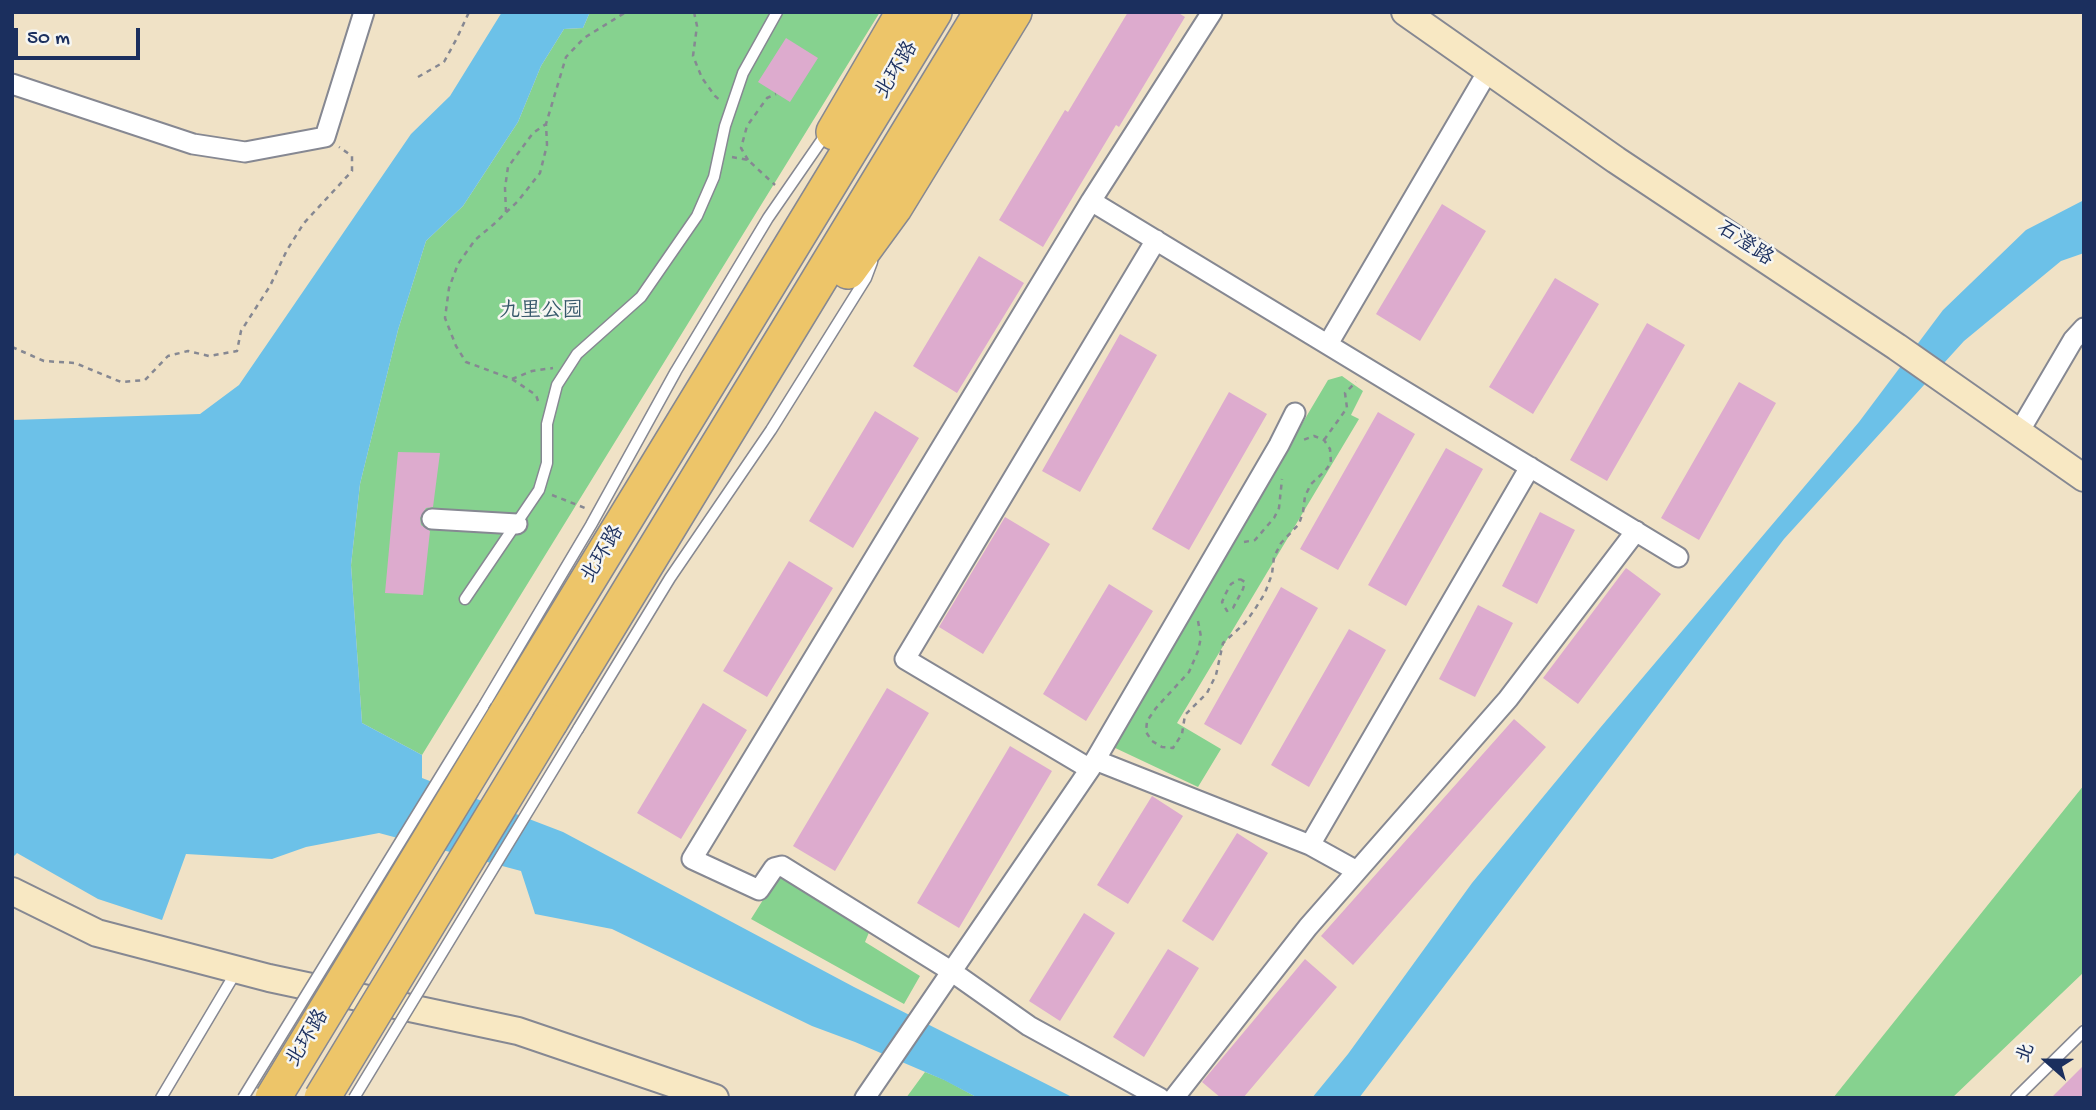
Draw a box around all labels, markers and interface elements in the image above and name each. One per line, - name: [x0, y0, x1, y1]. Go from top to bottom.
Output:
- scale bar: [18, 14, 144, 58]
- text: 50 m: [27, 27, 70, 52]
- street label: 北环路: [871, 38, 925, 104]
- street label: 石澄路: [1711, 217, 1777, 273]
- park label: 九里公园: [499, 300, 583, 326]
- street label: 北环路: [577, 522, 631, 588]
- street label: 北环路: [282, 1006, 336, 1072]
- north arrow: [2012, 1026, 2082, 1096]
- text: 北: [2013, 1040, 2041, 1066]

